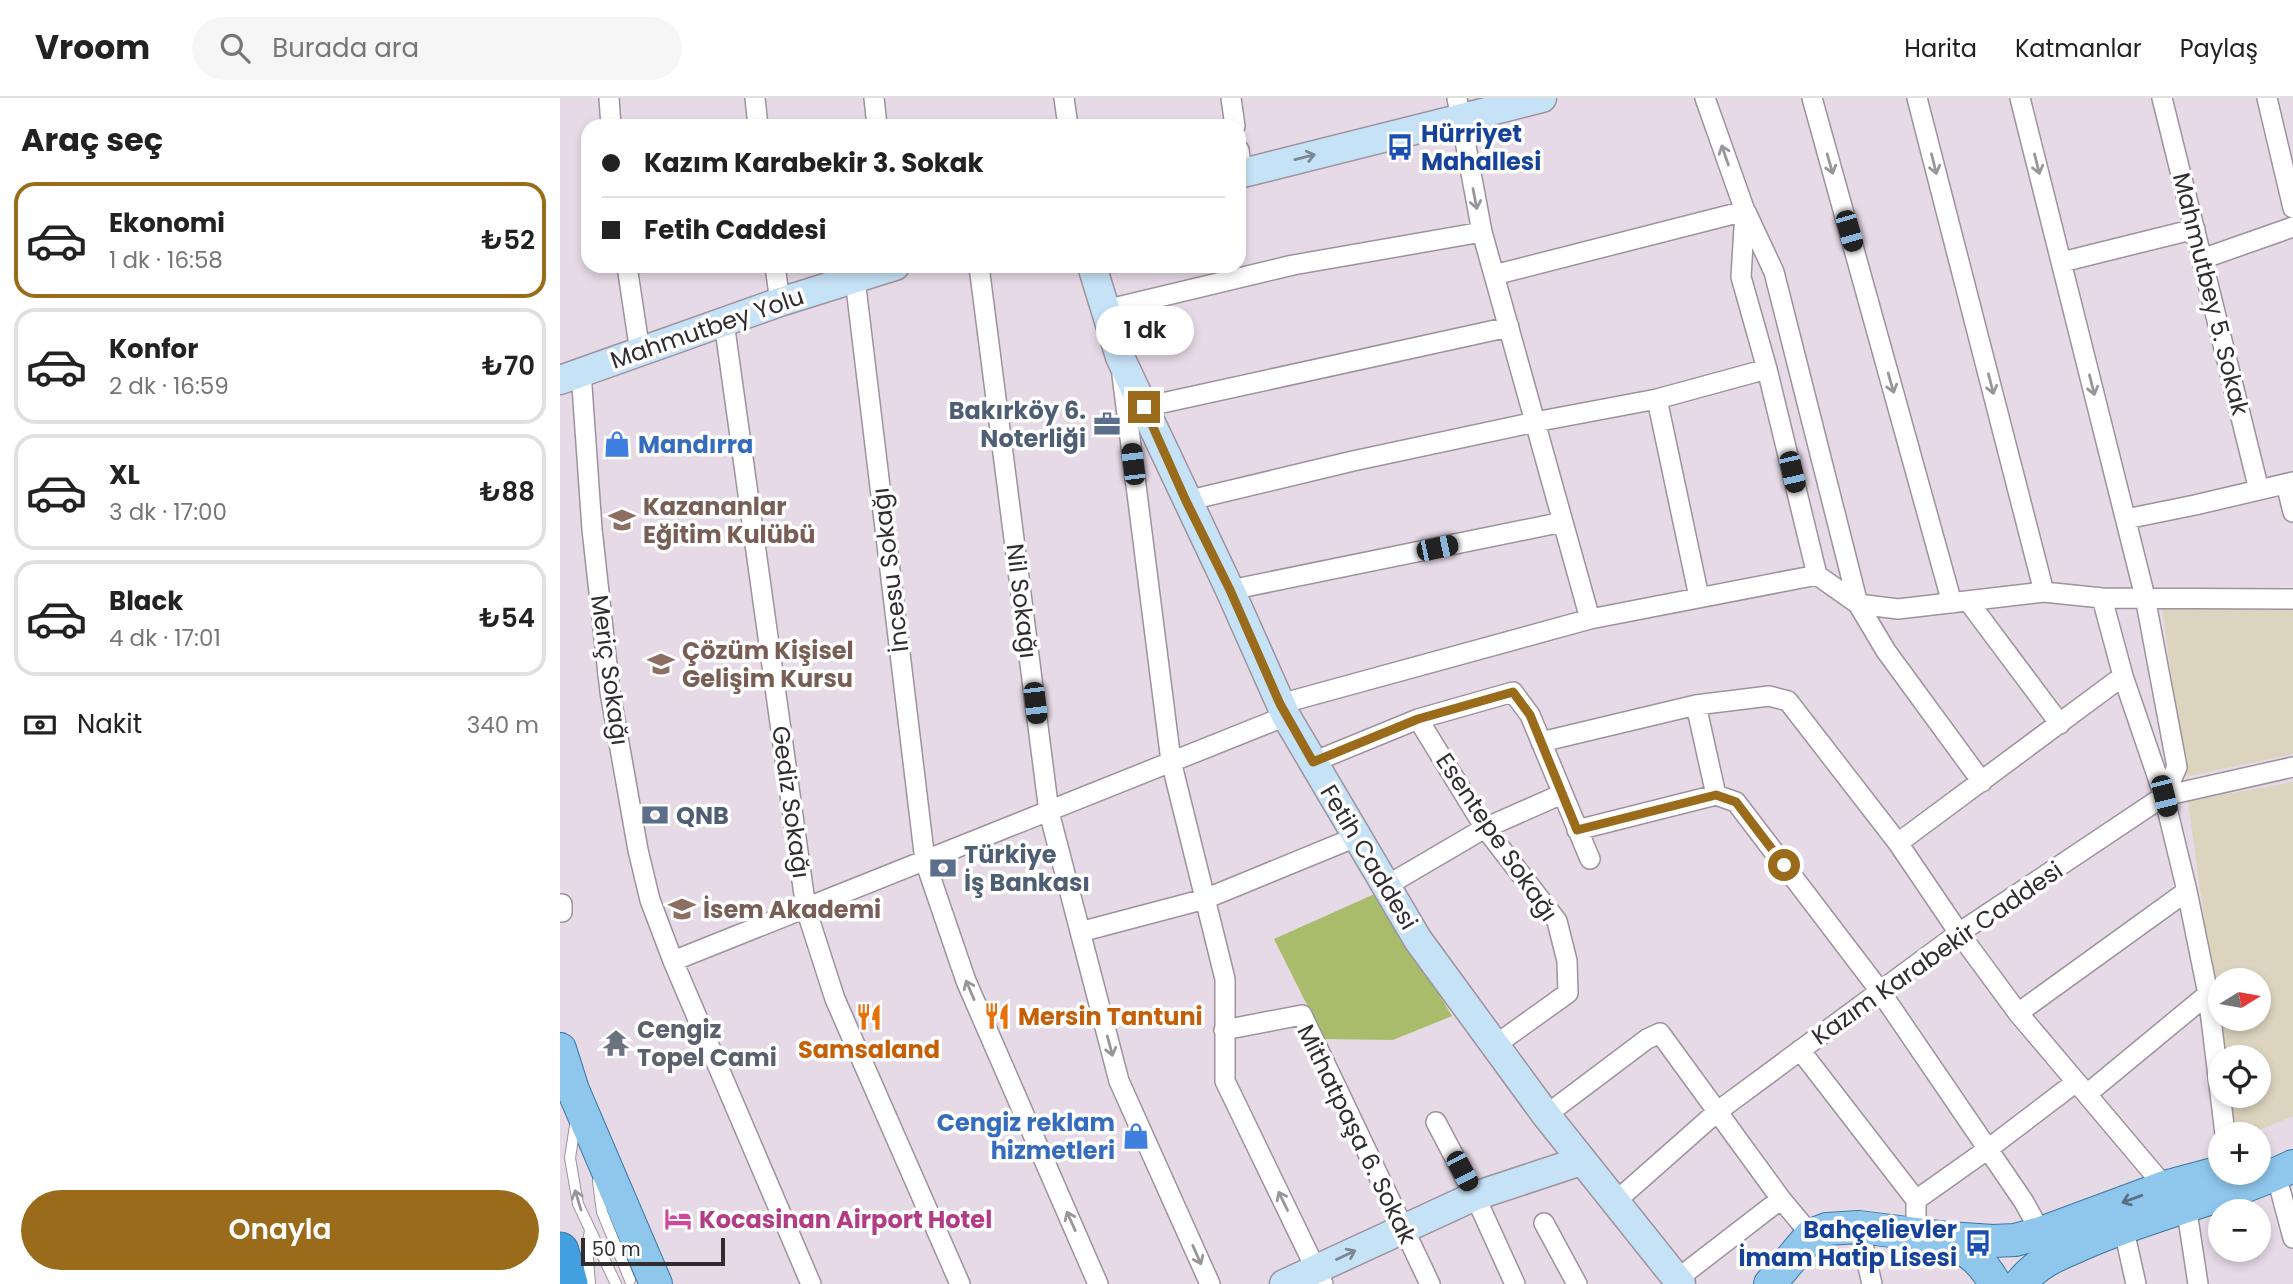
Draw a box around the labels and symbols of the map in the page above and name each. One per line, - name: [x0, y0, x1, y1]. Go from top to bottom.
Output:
- place label: Hürriyet Mahallesi: [1421, 117, 1541, 178]
- bus stop icon: Hürriyet Mahallesi: [1385, 132, 1415, 162]
- one-way arrow: [1718, 144, 1730, 166]
- one-way arrow: [1293, 150, 1316, 163]
- one-way arrow: [1824, 152, 1837, 175]
- one-way arrow: [1928, 152, 1941, 175]
- one-way arrow: [2031, 152, 2044, 175]
- street label: Mahmutbey 5. Sokak: [2165, 169, 2257, 419]
- one-way arrow: [1469, 187, 1483, 210]
- car: [1834, 208, 1865, 254]
- street label: Mahmutbey Yolu: [606, 279, 808, 377]
- callout: 1 dk: [1095, 306, 1193, 354]
- one-way arrow: [1885, 371, 1898, 394]
- one-way arrow: [1985, 373, 1998, 395]
- one-way arrow: [2086, 373, 2099, 396]
- route end: [1128, 391, 1160, 423]
- place label: Bakırköy 6. Noterliği: [949, 394, 1086, 455]
- office icon: Bakırköy 6. Noterliği: [1092, 409, 1122, 439]
- place label: Mandırra: [638, 428, 753, 461]
- shop icon: Mandırra: [602, 429, 632, 459]
- car: [1121, 442, 1146, 486]
- car: [1778, 449, 1807, 495]
- street label: İncesu Sokağı: [864, 486, 916, 654]
- place label: Kazananlar Eğitim Kulübü: [643, 490, 815, 551]
- school or university icon: Kazananlar Eğitim Kulübü: [607, 505, 637, 535]
- car: [1415, 533, 1460, 563]
- street label: Nil Sokağı: [999, 542, 1045, 660]
- street label: Meriç Sokağı: [583, 593, 637, 747]
- place label: Çözüm Kişisel Gelişim Kursu: [682, 634, 854, 695]
- school or university icon: Çözüm Kişisel Gelişim Kursu: [646, 649, 676, 679]
- car: [1023, 681, 1048, 725]
- street label: Gediz Sokağı: [764, 724, 818, 880]
- street label: Esentepe Sokağı: [1428, 746, 1566, 928]
- car: [2149, 773, 2180, 819]
- street label: Fetih Caddesi: [1313, 778, 1425, 936]
- place label: QNB: [676, 799, 729, 832]
- bank icon: QNB: [640, 800, 670, 830]
- place label: Türkiye İş Bankası: [964, 838, 1090, 899]
- route start: [1768, 849, 1800, 881]
- bank icon: Türkiye İş Bankası: [928, 853, 958, 883]
- street label: Kazım Karabekir Caddesi: [1805, 854, 2069, 1052]
- place label: İsem Akademi: [703, 893, 881, 926]
- school or university icon: İsem Akademi: [667, 894, 697, 924]
- north arrow: [2208, 968, 2272, 1031]
- one-way arrow: [963, 980, 976, 1002]
- place label: Mersin Tantuni: [1018, 1000, 1203, 1033]
- restaurant icon: Mersin Tantuni: [982, 1001, 1012, 1031]
- restaurant icon: Samsaland: [854, 1002, 884, 1032]
- place label: Cengiz Topel Cami: [637, 1013, 777, 1074]
- street label: Mithatpaşa 6. Sokak: [1289, 1019, 1425, 1250]
- temple icon: Cengiz Topel Cami: [601, 1028, 631, 1058]
- place label: Samsaland: [798, 1033, 940, 1066]
- one-way arrow: [1104, 1034, 1117, 1056]
- place label: Cengiz reklam hizmetleri: [937, 1106, 1115, 1167]
- shop icon: Cengiz reklam hizmetleri: [1121, 1121, 1151, 1151]
- car: [1443, 1148, 1482, 1194]
- one-way arrow: [570, 1189, 583, 1211]
- one-way arrow: [1276, 1190, 1289, 1212]
- one-way arrow: [2122, 1194, 2144, 1206]
- place label: Kocasinan Airport Hotel: [699, 1203, 992, 1236]
- hotel icon: Kocasinan Airport Hotel: [663, 1204, 693, 1234]
- one-way arrow: [1064, 1211, 1077, 1233]
- place label: Bahçelievler İmam Hatip Lisesi: [1738, 1213, 1957, 1274]
- bus stop icon: Bahçelievler İmam Hatip Lisesi: [1963, 1228, 1993, 1258]
- scale bar: [581, 1235, 724, 1267]
- one-way arrow: [1191, 1244, 1204, 1265]
- one-way arrow: [1335, 1248, 1356, 1262]

